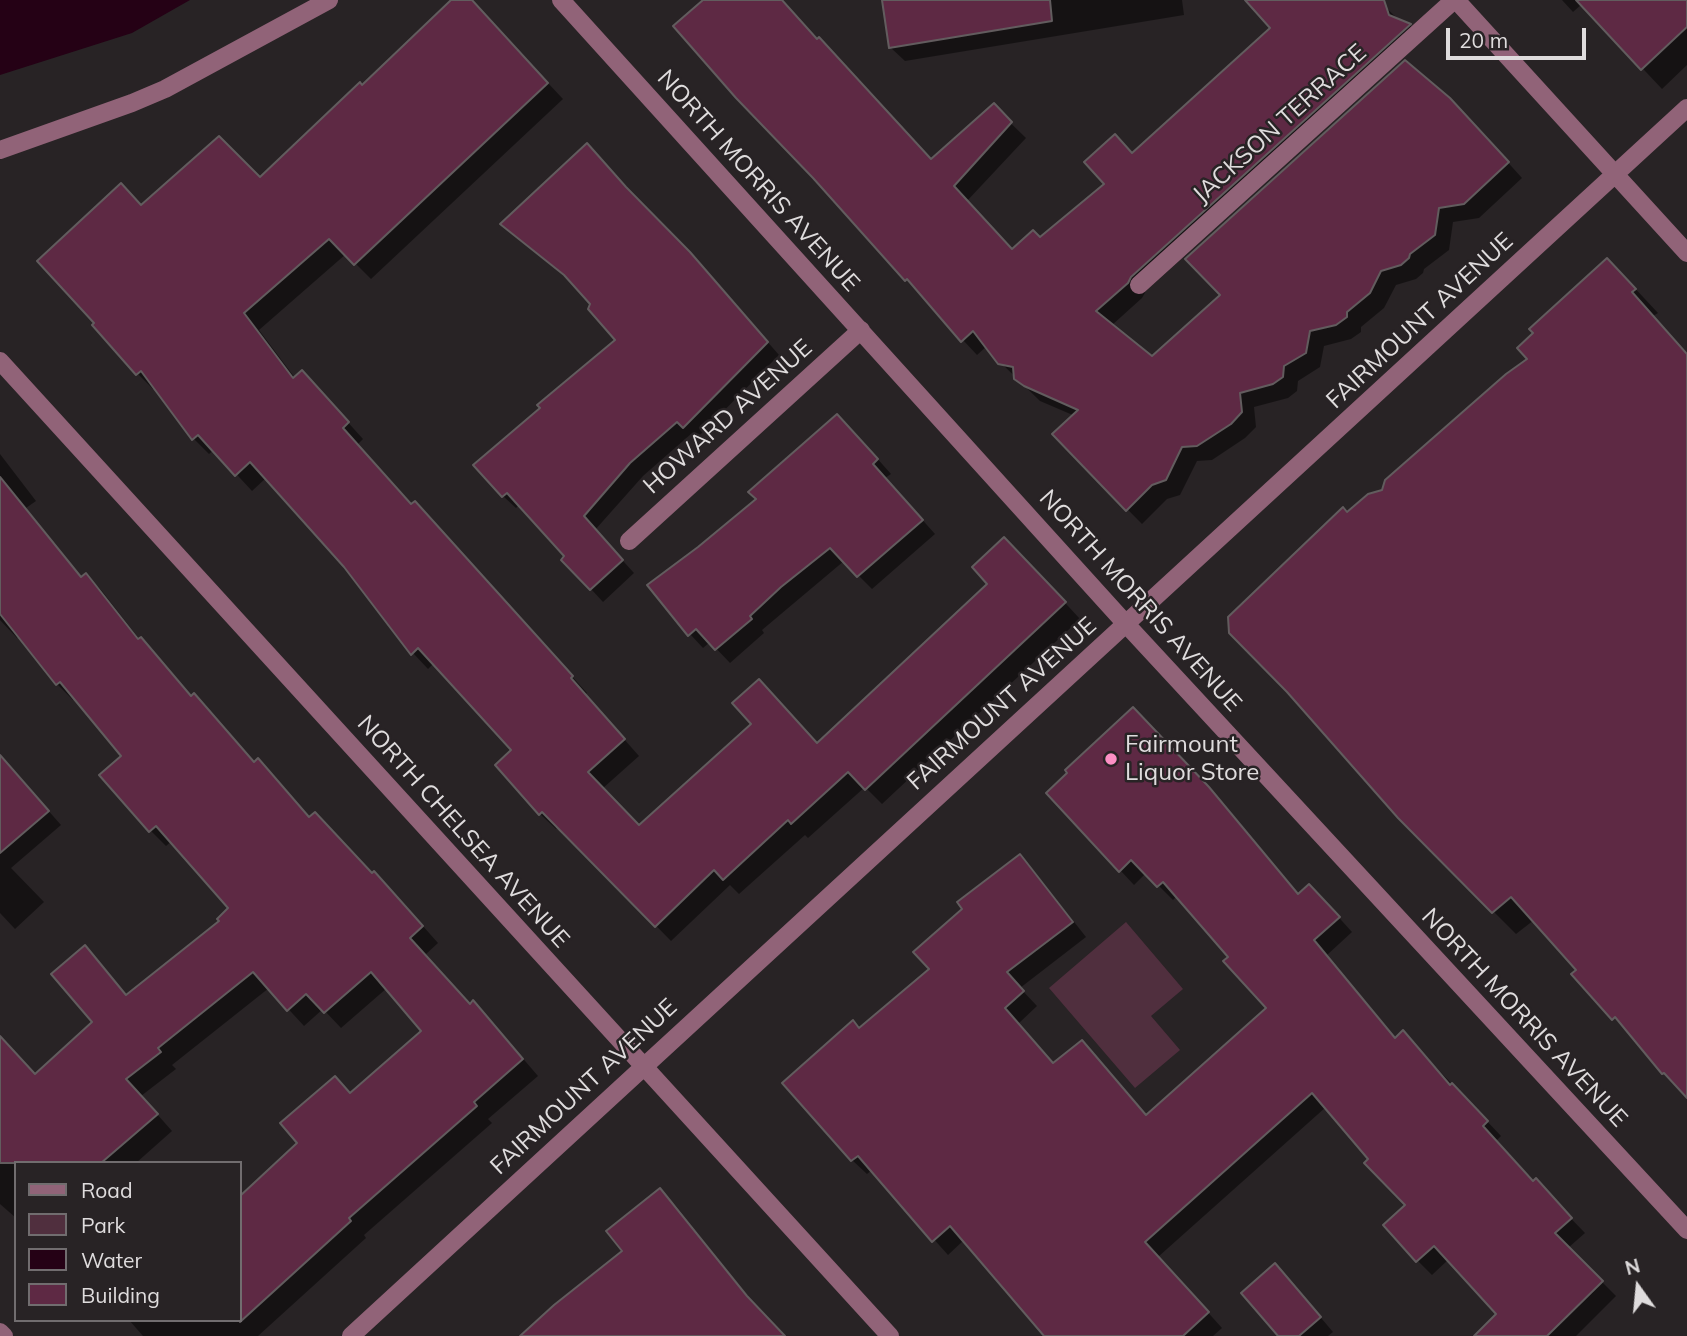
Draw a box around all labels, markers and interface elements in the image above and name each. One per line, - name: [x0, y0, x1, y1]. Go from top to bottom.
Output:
- scale bar: [1449, 14, 1589, 58]
- text: 20 m: [1459, 27, 1508, 53]
- street label: JACKSON TERRACE: [1187, 39, 1373, 209]
- street label: NORTH MORRIS AVENUE: [651, 64, 865, 298]
- street label: FAIRMOUNT AVENUE: [1321, 227, 1519, 415]
- street label: HOWARD AVENUE: [638, 334, 818, 500]
- street label: NORTH MORRIS AVENUE: [1033, 484, 1247, 718]
- street label: FAIRMOUNT AVENUE: [901, 611, 1103, 797]
- street label: NORTH CHELSEA AVENUE: [351, 710, 575, 954]
- place label: Fairmount Liquor Store: [1125, 731, 1259, 787]
- marker: Fairmount Liquor Store: [1103, 751, 1119, 767]
- street label: NORTH MORRIS AVENUE: [1415, 903, 1633, 1133]
- street label: FAIRMOUNT AVENUE: [485, 993, 683, 1181]
- legend: [14, 1161, 242, 1322]
- text: Road: [81, 1177, 132, 1203]
- text: Park: [81, 1212, 125, 1238]
- text: Water: [81, 1247, 142, 1273]
- north arrow: [1603, 1252, 1673, 1322]
- text: N: [1623, 1253, 1643, 1280]
- text: Building: [81, 1282, 160, 1308]

